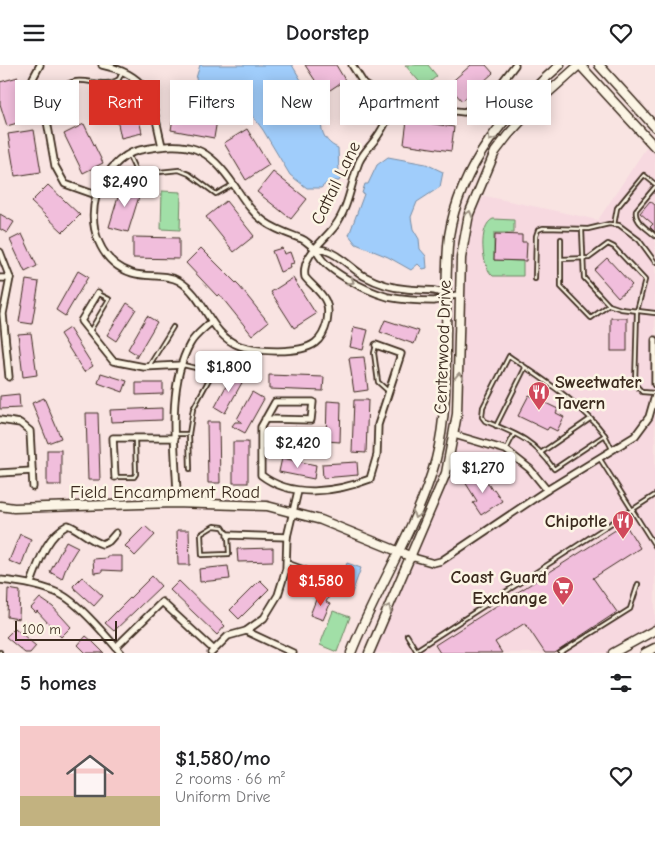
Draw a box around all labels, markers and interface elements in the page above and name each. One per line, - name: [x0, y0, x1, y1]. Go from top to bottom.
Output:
- icon: menu: [20, 19, 48, 47]
- icon: heart: [607, 19, 635, 47]
- text: Doorstep: [286, 20, 369, 46]
- chip: Buy: [15, 80, 79, 125]
- chip: Rent: [89, 80, 160, 125]
- chip: Filters: [170, 80, 253, 125]
- chip: New: [263, 80, 330, 125]
- chip: Apartment: [340, 80, 457, 125]
- chip: House: [467, 80, 551, 125]
- one-way arrow: [488, 132, 497, 142]
- street label: Cattail Lane: [307, 138, 365, 228]
- pin: $2,490: [84, 165, 166, 208]
- text: $2,490: [102, 173, 148, 191]
- one-way arrow: [464, 211, 474, 219]
- one-way arrow: [345, 274, 354, 284]
- street label: Centerwood Drive: [430, 279, 456, 415]
- pin: $1,800: [188, 351, 270, 393]
- text: $1,800: [206, 358, 252, 376]
- one-way arrow: [453, 372, 464, 380]
- place label: Sweetwater Tavern: [555, 372, 642, 414]
- restaurant icon: Sweetwater Tavern: [527, 380, 551, 411]
- pin: $2,420: [257, 427, 339, 469]
- text: $2,420: [275, 434, 321, 452]
- pin: $1,270: [442, 451, 524, 494]
- text: $1,270: [461, 459, 505, 477]
- street label: Field Encampment Road: [70, 482, 260, 503]
- restaurant icon: Chipotle: [611, 509, 635, 540]
- one-way arrow: [412, 510, 423, 519]
- place label: Chipotle: [545, 511, 607, 532]
- pin: $1,580: [280, 565, 362, 607]
- place label: Coast Guard Exchange: [450, 567, 547, 609]
- text: $1,580: [299, 572, 343, 590]
- supermarket icon: Coast Guard Exchange: [551, 575, 575, 606]
- one-way arrow: [382, 604, 392, 613]
- scale bar: [15, 618, 118, 641]
- text: 100 m: [22, 621, 61, 638]
- icon: filters: [607, 669, 635, 697]
- text: 5 homes: [20, 671, 97, 695]
- icon: home: [60, 746, 120, 806]
- text: $1,580/mo: [175, 746, 271, 770]
- icon: heart: [607, 762, 635, 790]
- text: 2 rooms · 66 m²: [175, 770, 285, 788]
- text: Uniform Drive: [175, 788, 271, 806]

